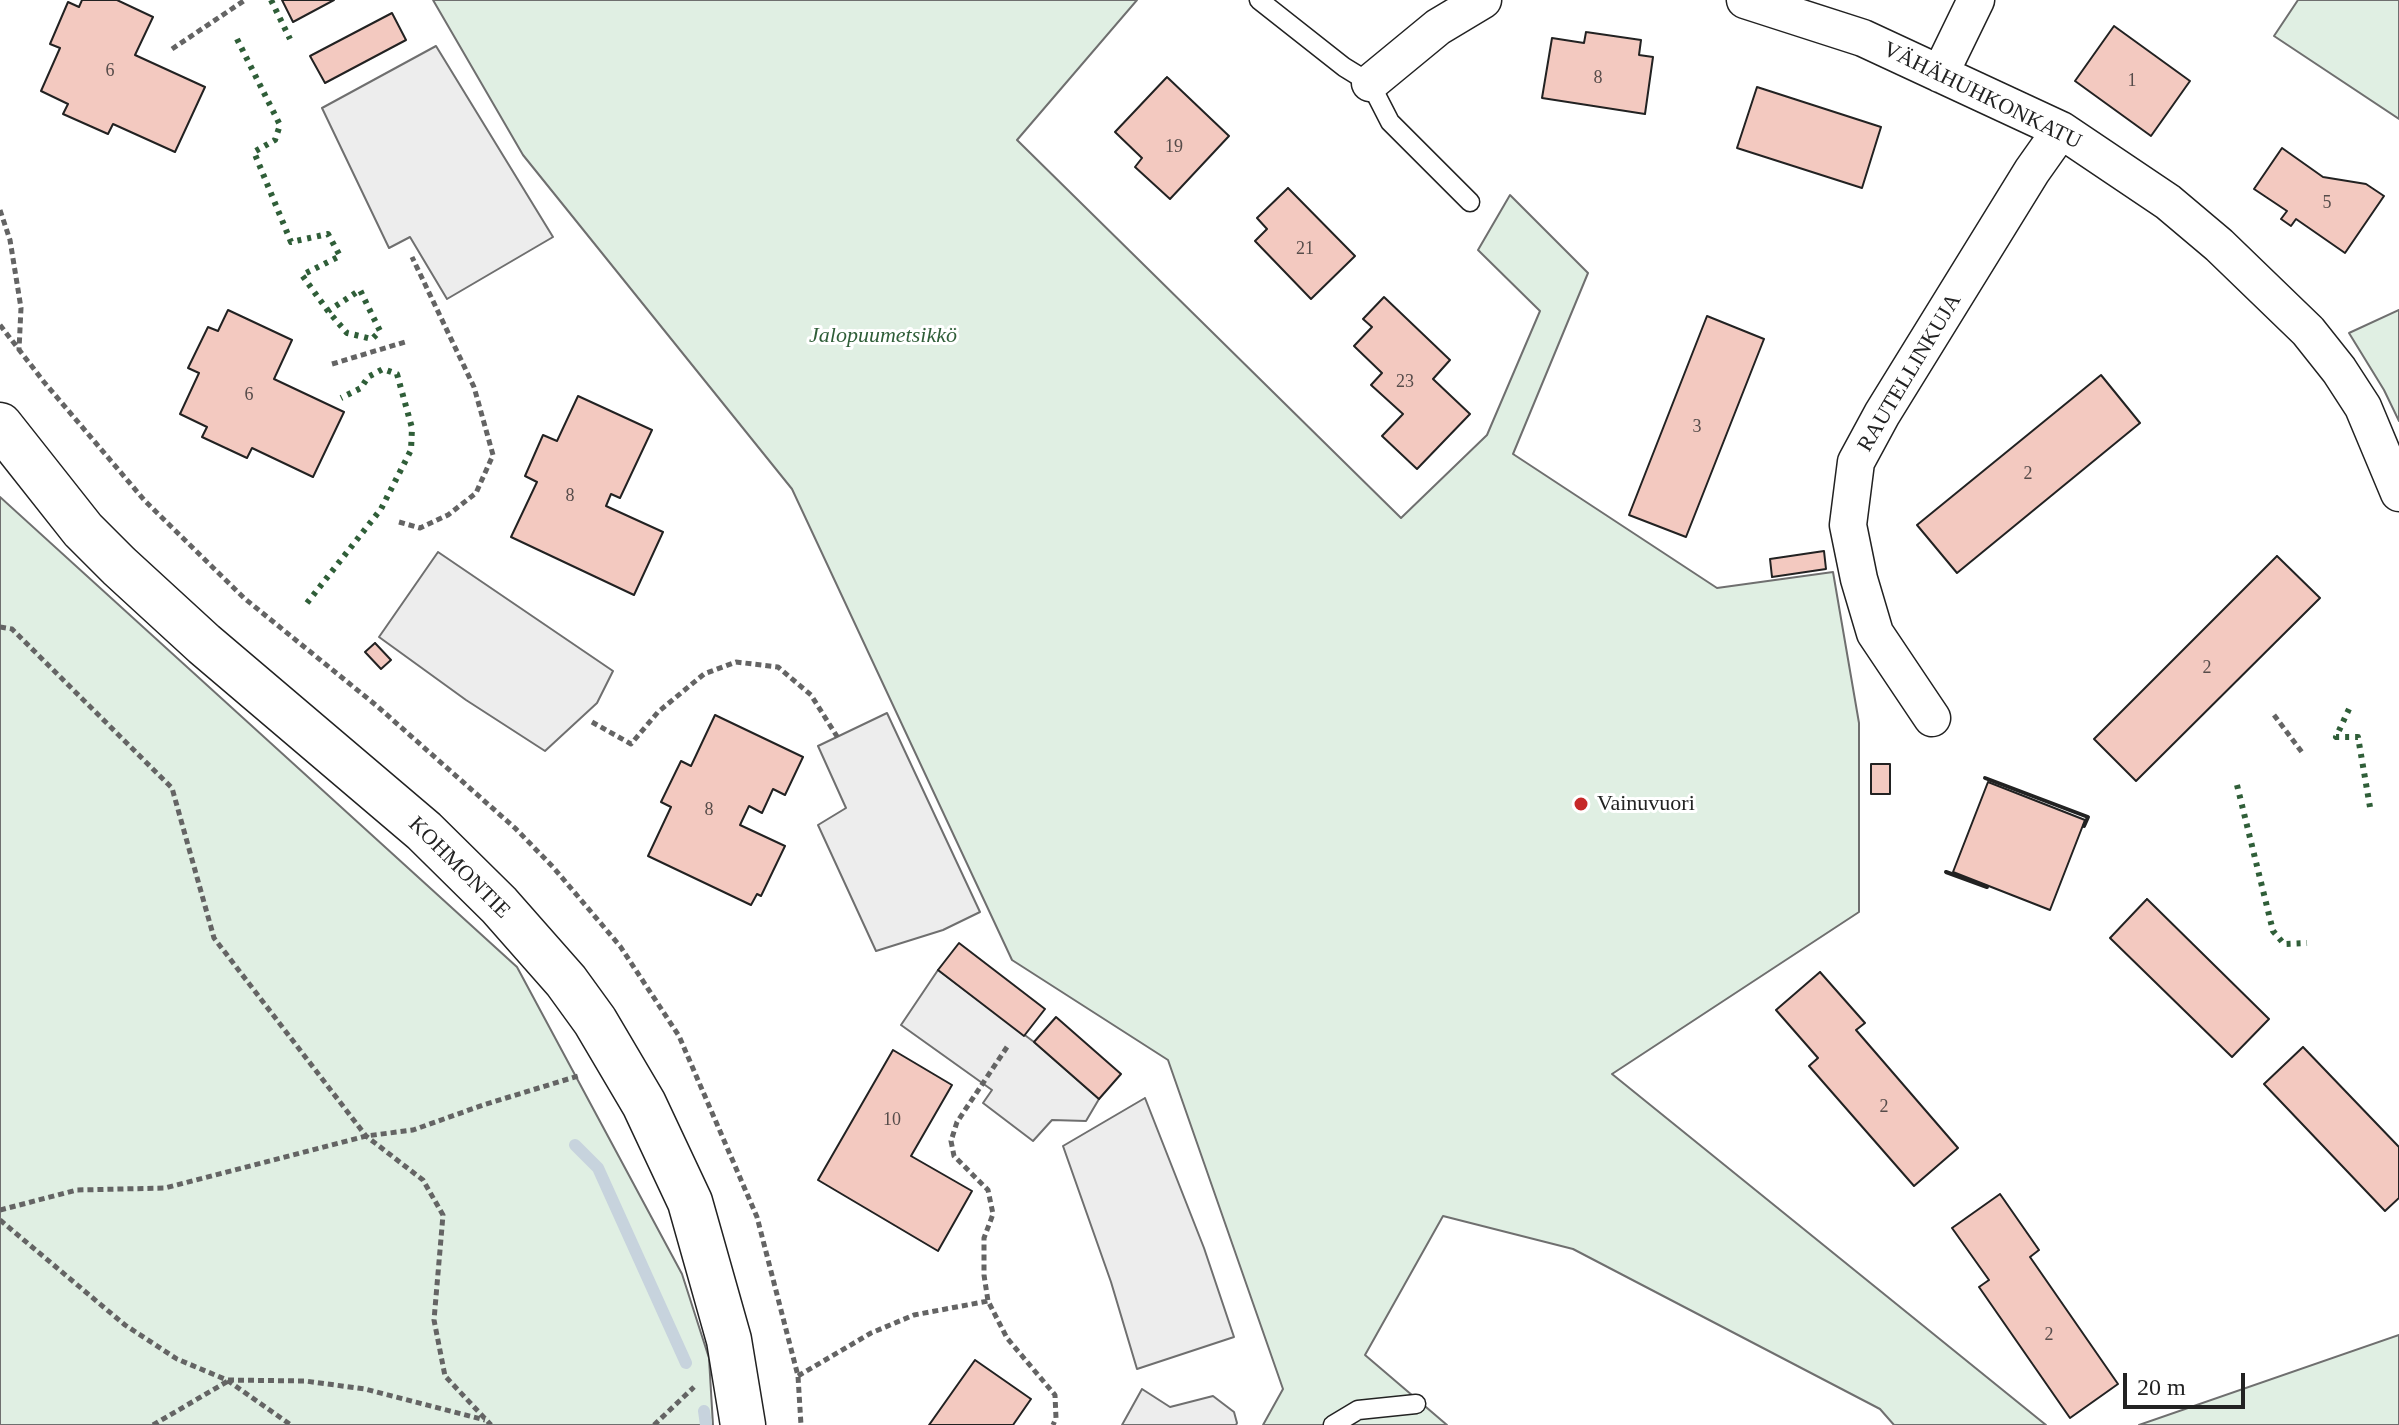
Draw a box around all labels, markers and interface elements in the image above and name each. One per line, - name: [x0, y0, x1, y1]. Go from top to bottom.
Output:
- street label: VÄHÄHUHKONKATU: [1878, 36, 2086, 156]
- house number: 6: [106, 60, 114, 82]
- house number: 8: [1594, 67, 1602, 89]
- house number: 1: [2128, 70, 2136, 92]
- house number: 19: [1165, 136, 1183, 158]
- house number: 5: [2322, 192, 2332, 214]
- house number: 21: [1296, 238, 1314, 260]
- street label: RAUTELLINKUJA: [1852, 289, 1968, 457]
- park label: Jalopuumetsikkö: [809, 323, 957, 349]
- house number: 23: [1396, 371, 1414, 393]
- house number: 6: [244, 384, 254, 406]
- house number: 3: [1692, 416, 1702, 438]
- house number: 2: [2024, 463, 2032, 485]
- house number: 8: [566, 485, 574, 507]
- house number: 2: [2202, 657, 2212, 679]
- place label: Vainuvuori: [1597, 791, 1695, 817]
- marker: Vainuvuori: [1572, 795, 1590, 813]
- house number: 8: [704, 799, 714, 821]
- street label: KOHMONTIE: [403, 812, 515, 924]
- house number: 2: [1880, 1096, 1888, 1118]
- house number: 10: [883, 1109, 901, 1131]
- house number: 2: [2044, 1324, 2054, 1346]
- scale bar: [2127, 1357, 2249, 1407]
- text: 20 m: [2137, 1374, 2186, 1400]

